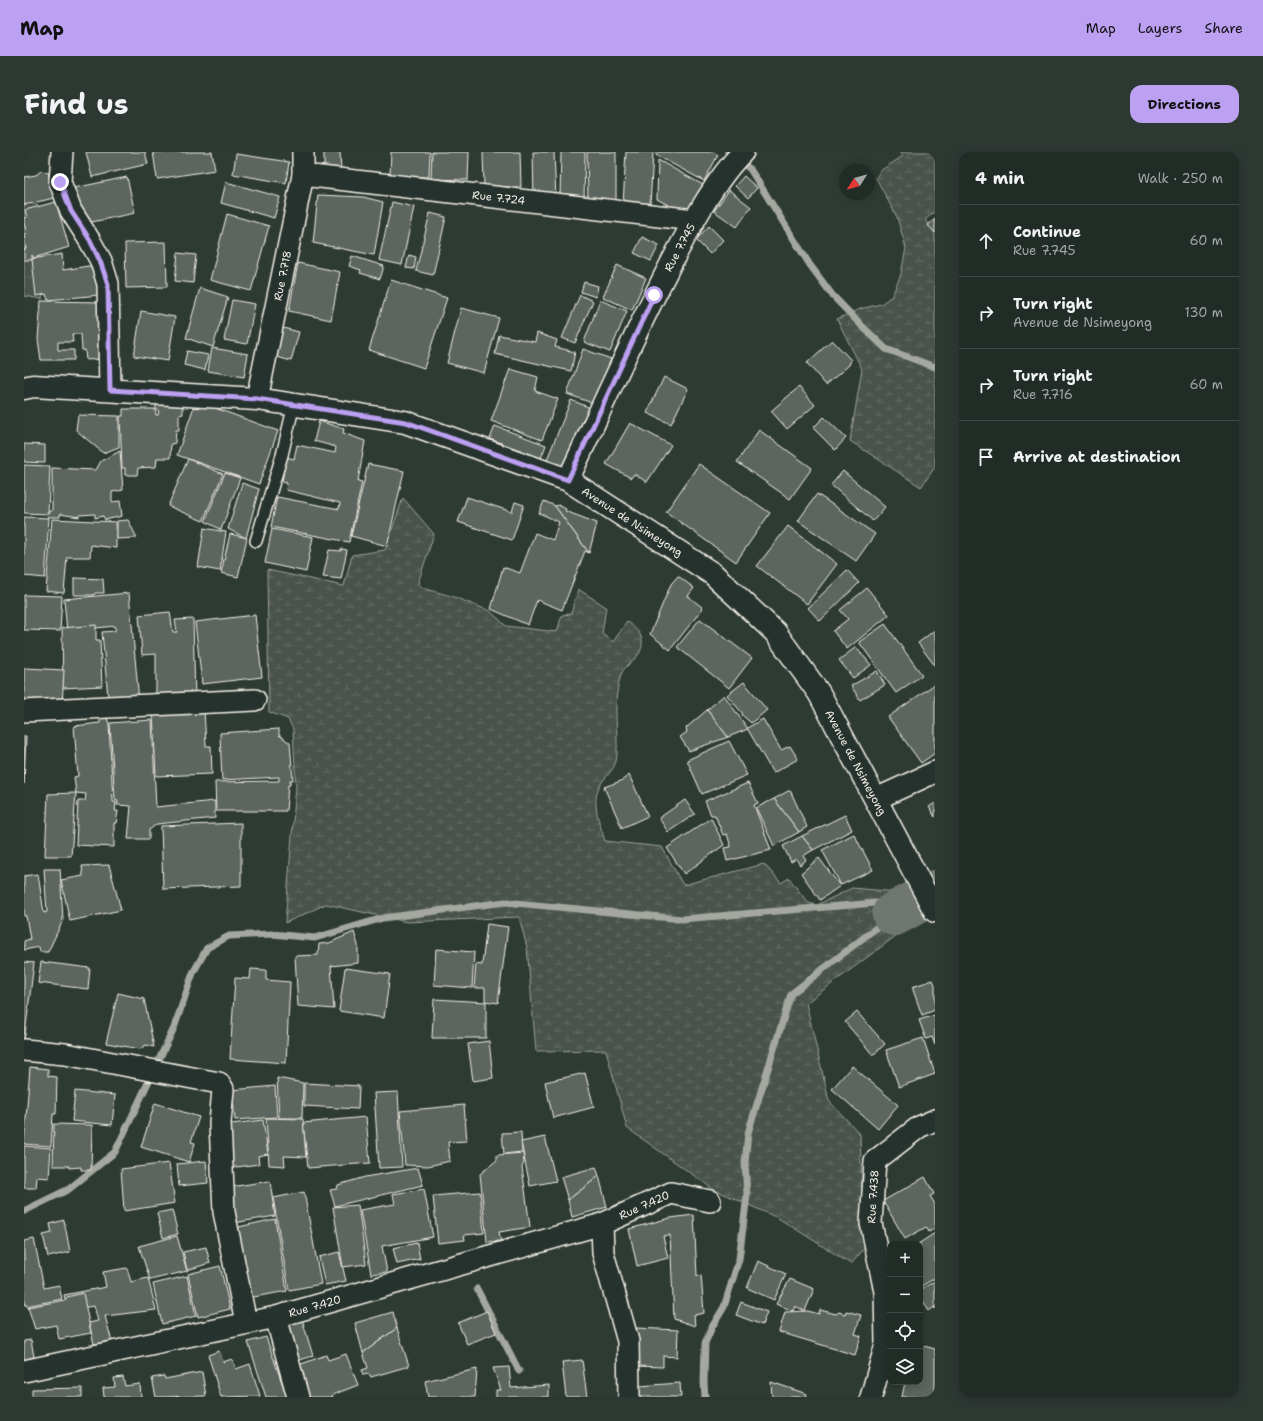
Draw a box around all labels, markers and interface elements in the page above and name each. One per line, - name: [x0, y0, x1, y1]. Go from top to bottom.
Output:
- text: Map: [20, 16, 64, 41]
- text: Map: [1086, 19, 1116, 37]
- text: Layers: [1138, 19, 1182, 37]
- text: Share: [1204, 19, 1243, 37]
- text: Find us: [24, 85, 129, 123]
- button: Directions: [1130, 85, 1239, 123]
- north arrow: [839, 164, 875, 200]
- text: 4 min: [975, 167, 1025, 189]
- text: Walk · 250 m: [1138, 170, 1223, 187]
- route end: [51, 173, 69, 191]
- street label: Rue 7.724: [471, 188, 526, 209]
- street label: Rue 7.745: [661, 221, 699, 274]
- text: Continue: [1013, 222, 1081, 242]
- icon: ahead: [975, 230, 997, 252]
- text: 60 m: [1190, 232, 1223, 249]
- text: Rue 7.745: [1013, 242, 1076, 259]
- street label: Rue 7.718: [270, 249, 295, 302]
- route start: [645, 286, 663, 304]
- text: Turn right: [1013, 294, 1093, 314]
- icon: right: [975, 302, 997, 324]
- text: 130 m: [1185, 304, 1223, 321]
- text: Avenue de Nsimeyong: [1013, 314, 1152, 331]
- text: Turn right: [1013, 366, 1093, 386]
- icon: right: [975, 374, 997, 396]
- text: 60 m: [1190, 376, 1223, 393]
- text: Rue 7.716: [1013, 386, 1073, 403]
- icon: arrive: [975, 446, 997, 468]
- text: Arrive at destination: [1013, 447, 1181, 467]
- street label: Avenue de Nsimeyong: [579, 484, 686, 561]
- street label: Avenue de Nsimeyong: [821, 707, 890, 818]
- street label: Rue 7.438: [864, 1169, 882, 1224]
- street label: Rue 7.420: [617, 1188, 672, 1223]
- map controls: [887, 1241, 923, 1385]
- button: +: [887, 1241, 923, 1277]
- button: −: [887, 1277, 923, 1313]
- street label: Rue 7.420: [287, 1292, 343, 1321]
- button: locate: [887, 1313, 923, 1349]
- button: layers: [887, 1349, 923, 1385]

